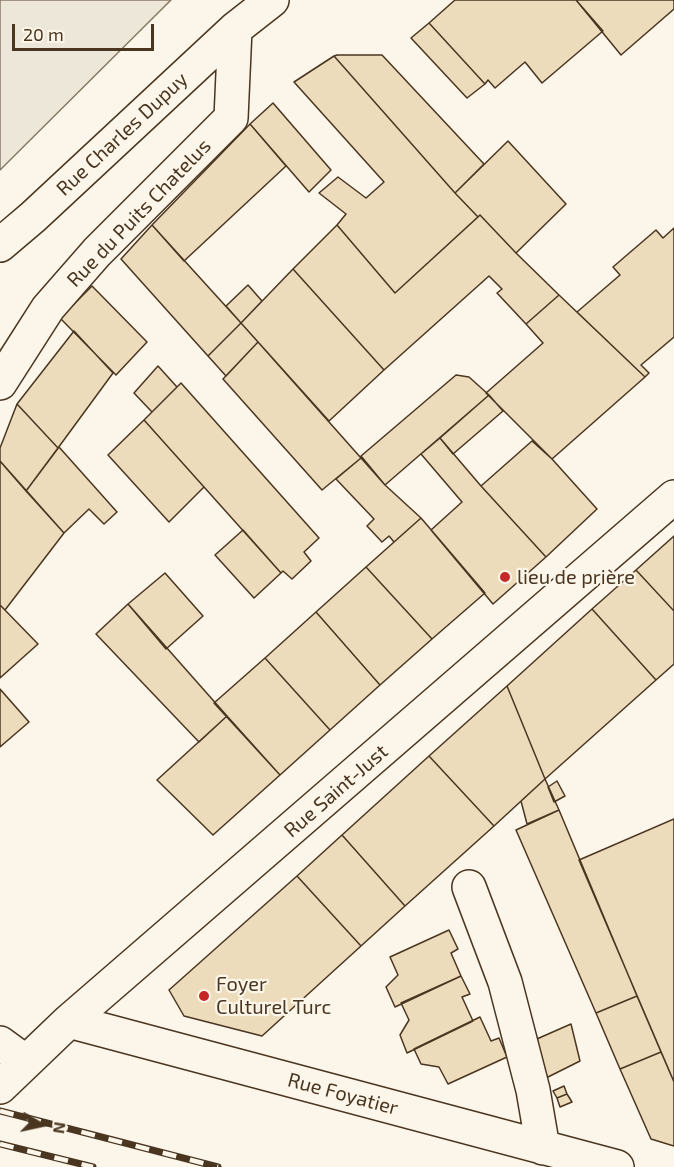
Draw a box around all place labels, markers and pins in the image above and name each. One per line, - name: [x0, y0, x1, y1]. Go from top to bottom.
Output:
- place label: lieu de prière: [517, 565, 635, 589]
- marker: lieu de prière: [498, 570, 512, 584]
- place label: Foyer Culturel Turc: [216, 972, 331, 1019]
- marker: Foyer Culturel Turc: [197, 989, 211, 1003]

